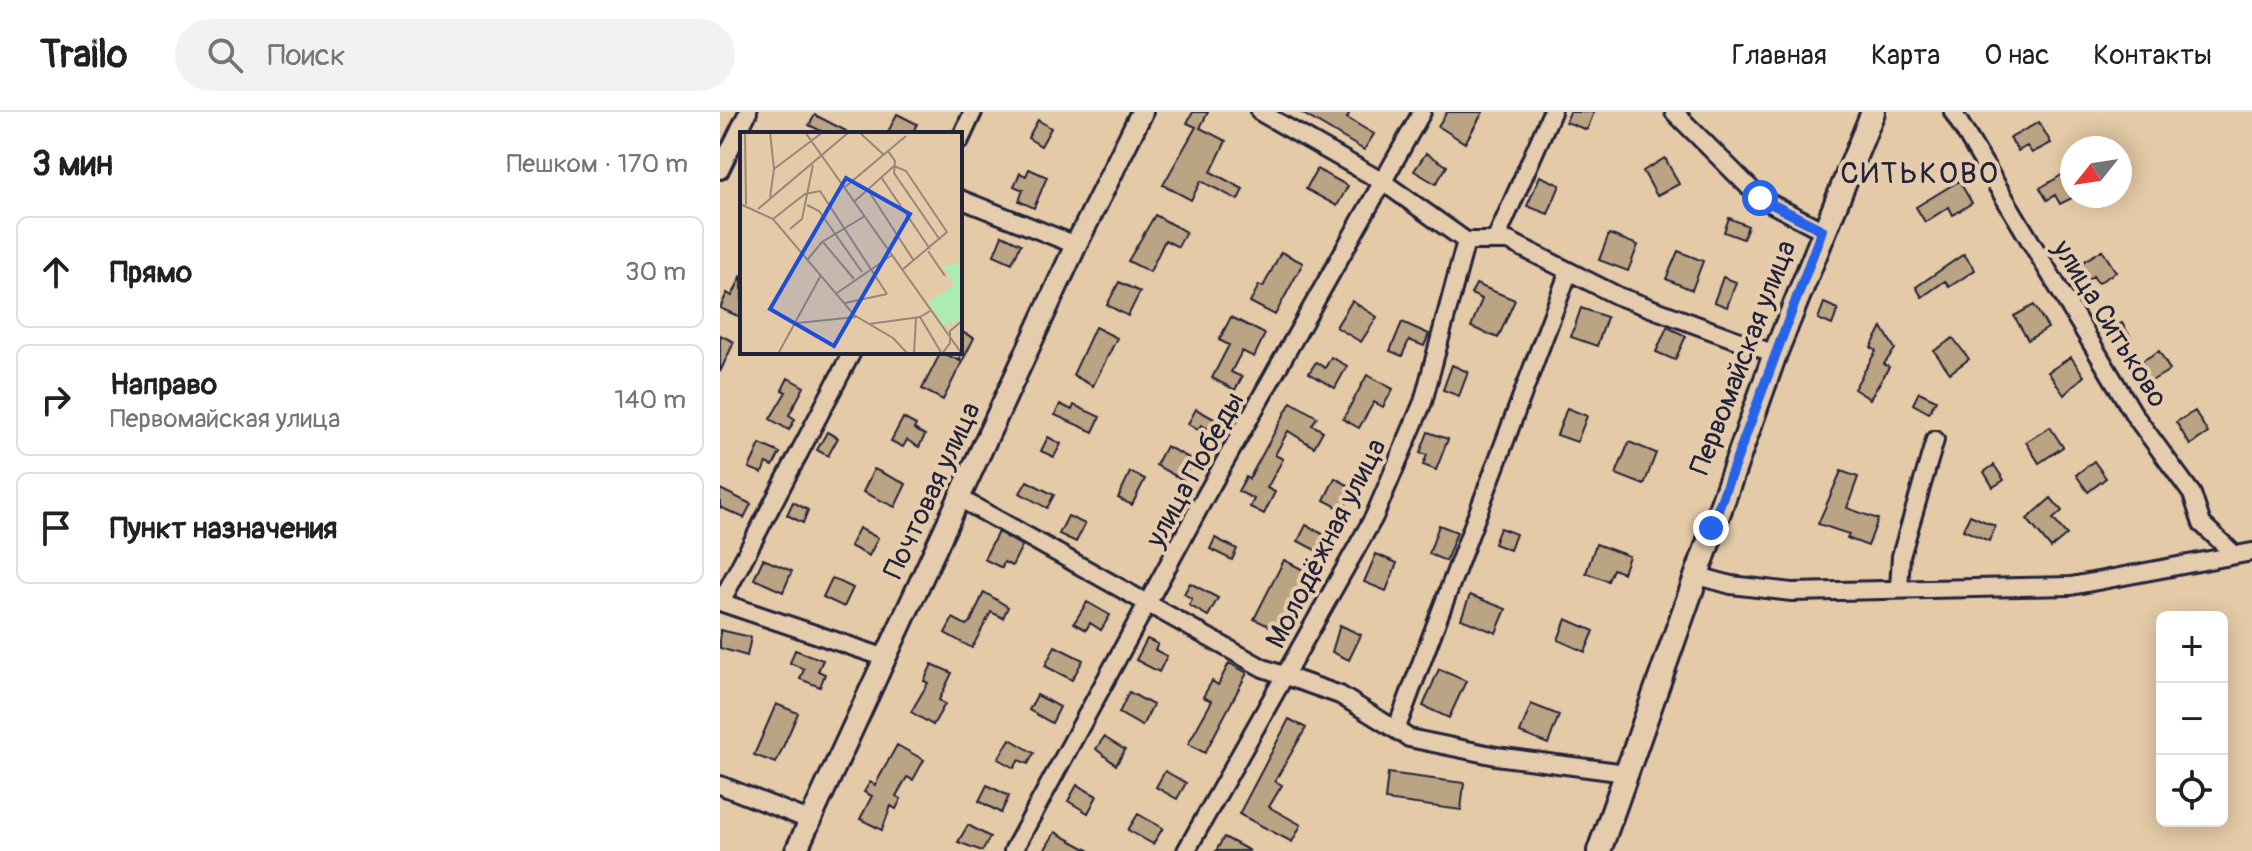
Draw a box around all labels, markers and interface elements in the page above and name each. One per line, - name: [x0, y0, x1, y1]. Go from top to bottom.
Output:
- search box: [175, 19, 735, 91]
- text: Trailo: [40, 31, 127, 79]
- icon: search: [203, 33, 247, 77]
- text: Поиск: [267, 37, 346, 74]
- text: Главная: [1732, 38, 1827, 73]
- text: Карта: [1871, 38, 1940, 73]
- text: О нас: [1984, 38, 2049, 73]
- text: Контакты: [2093, 38, 2212, 73]
- inset map: [740, 132, 962, 354]
- north arrow: [2060, 136, 2132, 208]
- text: 3 мин: [32, 143, 113, 186]
- text: Пешком · 170 m: [507, 148, 688, 180]
- district label: СИТЬКОВО: [1840, 155, 2000, 192]
- route start: [1742, 180, 1778, 216]
- street label: улица Ситьково: [2044, 233, 2175, 414]
- street label: Первомайская улица: [1683, 235, 1804, 480]
- icon: ahead: [34, 250, 78, 294]
- text: Прямо: [110, 254, 192, 291]
- text: 30 m: [625, 256, 686, 288]
- text: Направо: [110, 366, 217, 403]
- icon: right: [34, 378, 78, 422]
- text: 140 m: [614, 384, 686, 416]
- street label: улица Победы: [1138, 386, 1252, 554]
- street label: Почтовая улица: [876, 397, 989, 584]
- text: Первомайская улица: [110, 403, 340, 435]
- street label: Молодёжная улица: [1258, 433, 1394, 654]
- icon: arrive: [34, 506, 78, 550]
- text: Пункт назначения: [110, 510, 337, 547]
- route end: [1693, 510, 1729, 546]
- map controls: [2156, 611, 2228, 827]
- button: +: [2156, 611, 2228, 683]
- button: −: [2156, 683, 2228, 755]
- button: locate: [2156, 755, 2228, 827]

